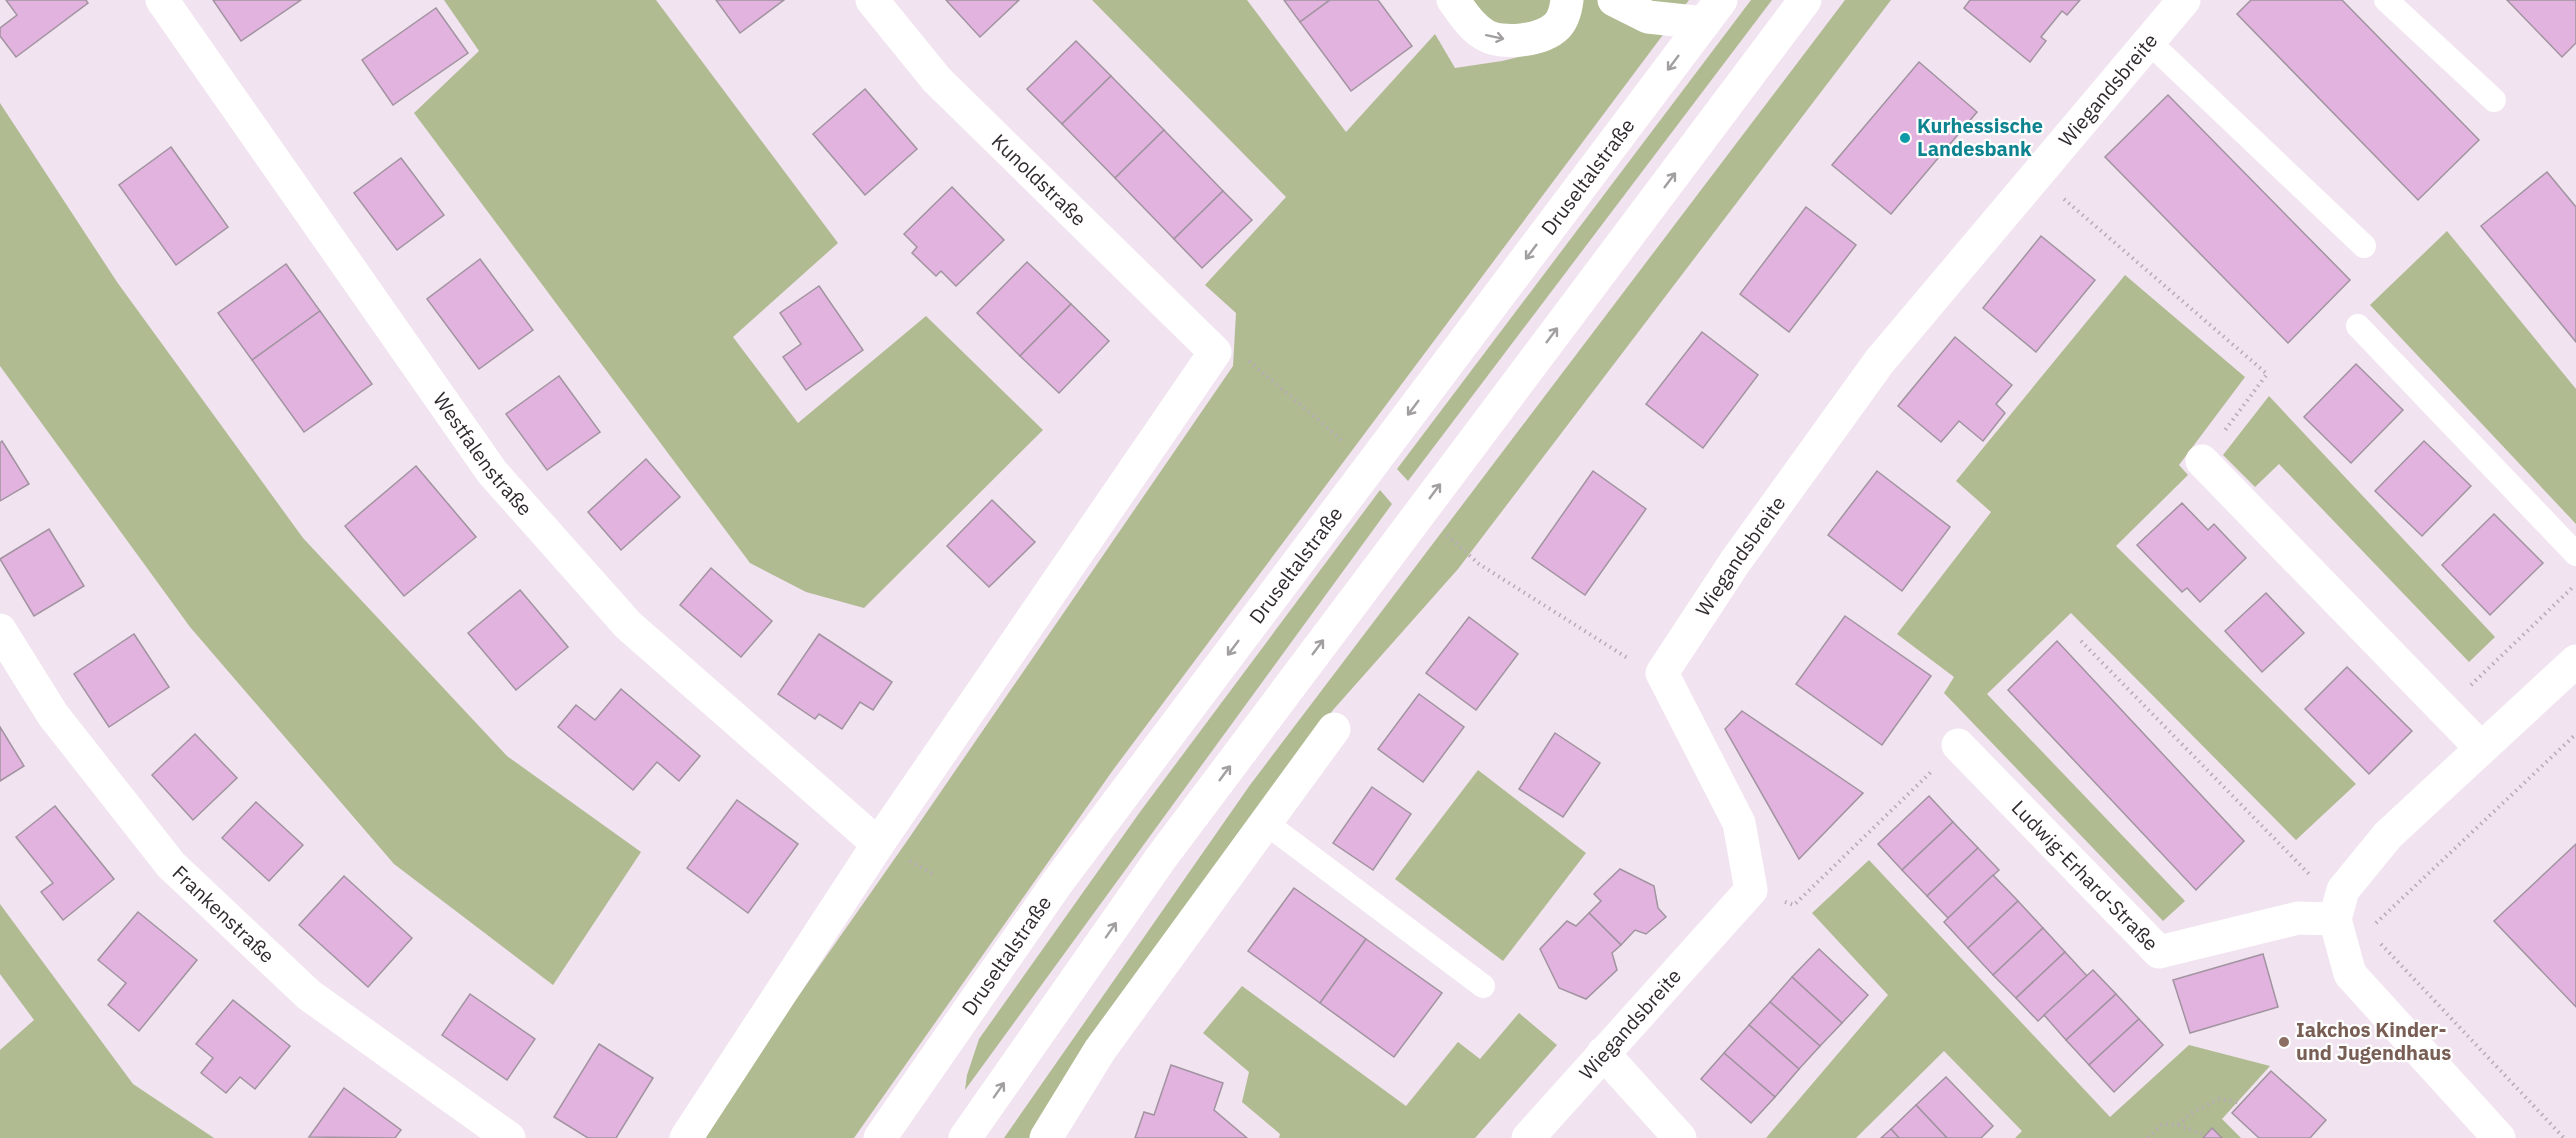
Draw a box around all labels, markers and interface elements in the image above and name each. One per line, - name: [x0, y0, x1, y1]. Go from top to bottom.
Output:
- street label: Wiegandsbreite: [2052, 27, 2163, 152]
- one-way arrow: [1485, 32, 1505, 43]
- one-way arrow: [1667, 55, 1680, 71]
- place label: Kurhessische Landesbank: [1917, 112, 2043, 162]
- street label: Druseltalstraße: [1535, 113, 1640, 240]
- street label: Kunoldstraße: [986, 128, 1093, 232]
- marker: Kurhessische Landesbank: [1898, 131, 1912, 145]
- one-way arrow: [1664, 172, 1676, 188]
- one-way arrow: [1524, 244, 1537, 260]
- one-way arrow: [1546, 328, 1559, 344]
- street label: Westfalenstraße: [427, 387, 539, 521]
- one-way arrow: [1407, 400, 1420, 416]
- one-way arrow: [1429, 484, 1441, 500]
- street label: Wiegandsbreite: [1689, 490, 1791, 621]
- street label: Druseltalstraße: [1243, 501, 1348, 629]
- one-way arrow: [1227, 640, 1240, 656]
- one-way arrow: [1312, 640, 1325, 656]
- one-way arrow: [1219, 765, 1231, 781]
- street label: Ludwig-Erhard-Straße: [2006, 794, 2164, 956]
- street label: Frankenstraße: [167, 859, 281, 969]
- street label: Druseltalstraße: [955, 890, 1057, 1020]
- one-way arrow: [1105, 923, 1117, 939]
- street label: Wiegandsbreite: [1573, 963, 1687, 1085]
- place label: Iakchos Kinder- und Jugendhaus: [2296, 1016, 2451, 1066]
- marker: Iakchos Kinder- und Jugendhaus: [2277, 1035, 2291, 1049]
- one-way arrow: [993, 1083, 1005, 1099]

